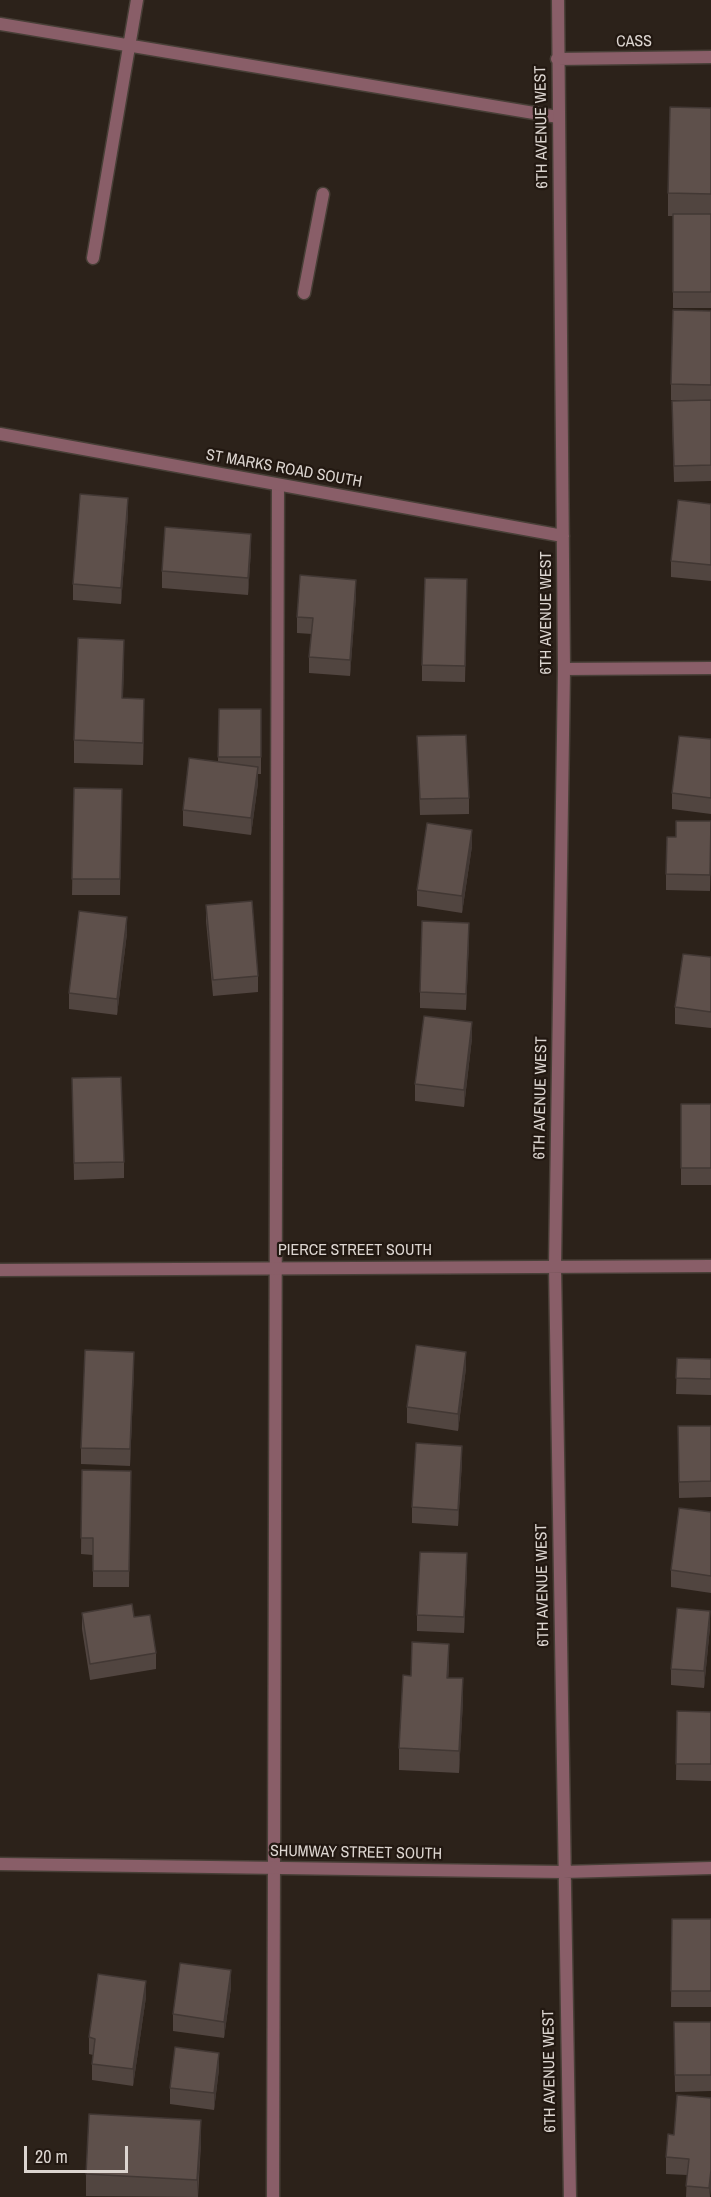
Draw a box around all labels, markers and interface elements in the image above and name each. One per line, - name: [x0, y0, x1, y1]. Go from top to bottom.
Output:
- street label: CASS: [616, 32, 652, 52]
- street label: 6TH AVENUE WEST: [531, 65, 553, 189]
- street label: ST MARKS ROAD SOUTH: [204, 446, 364, 492]
- street label: 6TH AVENUE WEST: [537, 552, 557, 674]
- street label: 6TH AVENUE WEST: [530, 1036, 552, 1160]
- street label: PIERCE STREET SOUTH: [278, 1241, 432, 1261]
- street label: 6TH AVENUE WEST: [532, 1523, 554, 1647]
- street label: SHUMWAY STREET SOUTH: [270, 1842, 442, 1864]
- street label: 6TH AVENUE WEST: [539, 2009, 561, 2133]
- scale bar: [27, 2134, 130, 2172]
- text: 20 m: [35, 2144, 68, 2169]

